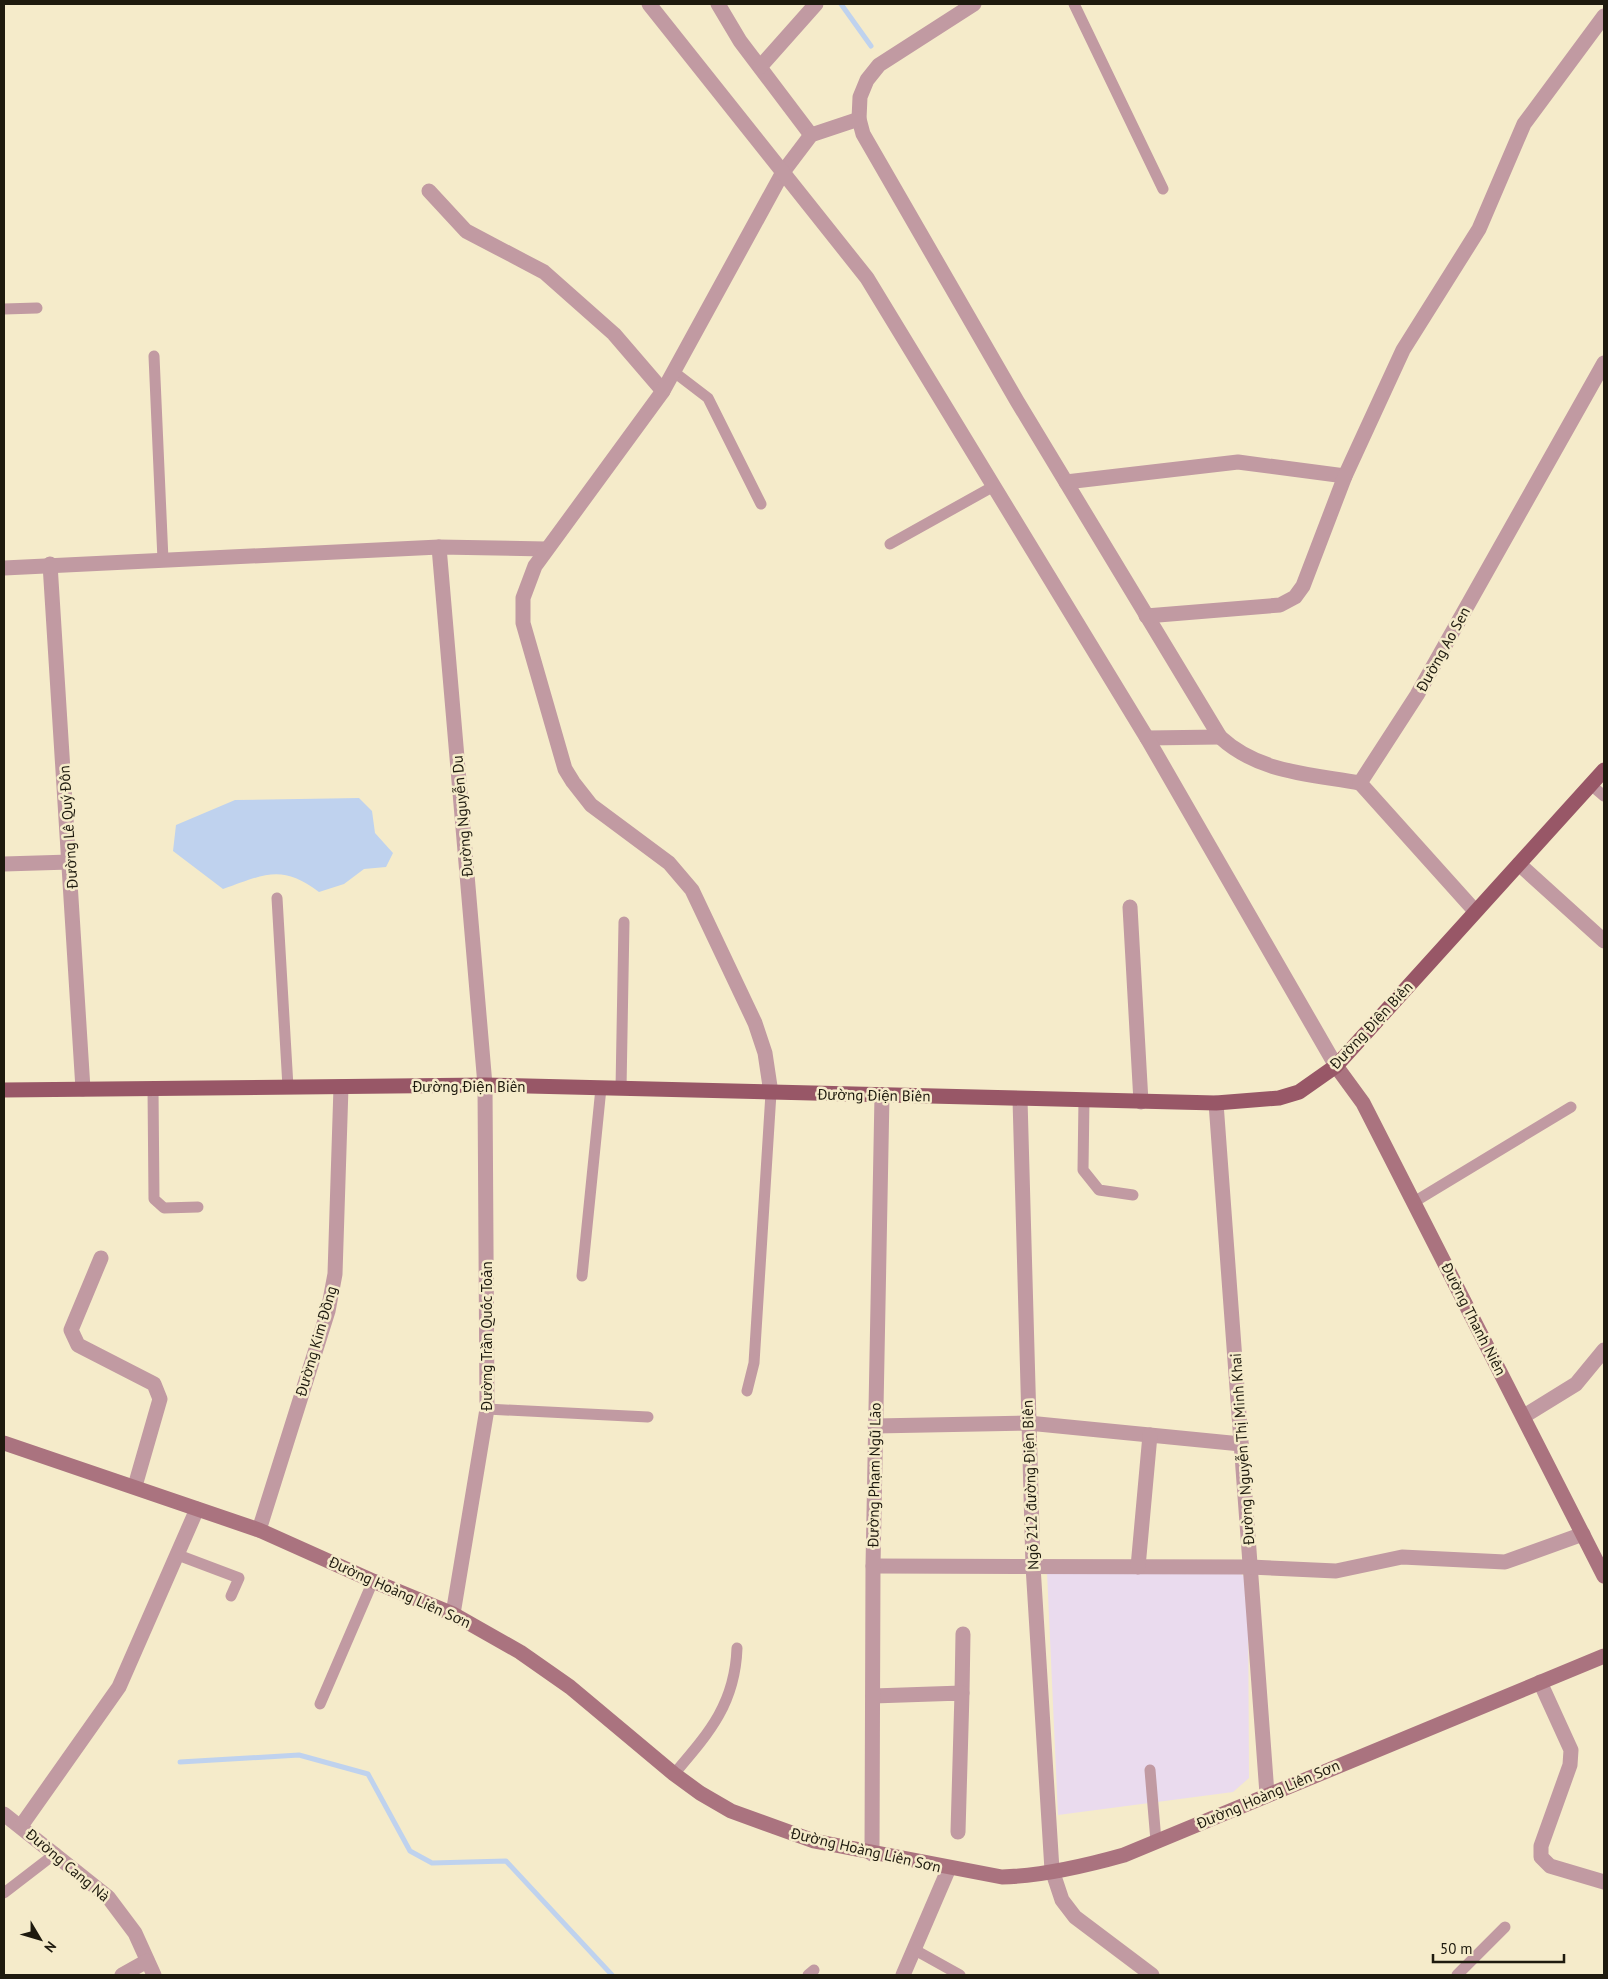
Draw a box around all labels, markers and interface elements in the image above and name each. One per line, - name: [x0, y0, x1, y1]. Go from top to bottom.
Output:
- street label: Đường Ao Sen: [1411, 603, 1474, 696]
- street label: Đường Nguyễn Du: [447, 755, 477, 878]
- street label: Đường Lê Quý Đôn: [54, 765, 82, 890]
- street label: Đường Điện Biên: [1325, 977, 1417, 1074]
- street label: Đường Điện Biên: [411, 1077, 526, 1096]
- street label: Đường Điện Biên: [816, 1084, 931, 1105]
- street label: Đường Thanh Niên: [1437, 1259, 1511, 1378]
- street label: Đường Trần Quốc Toản: [477, 1261, 496, 1412]
- street label: Đường Kim Đồng: [291, 1284, 341, 1399]
- street label: Đường Nguyễn Thị Minh Khai: [1226, 1352, 1258, 1547]
- street label: Ngõ 212 đường Điện Biên: [1018, 1400, 1042, 1570]
- street label: Đường Phạm Ngũ Lão: [863, 1402, 885, 1549]
- street label: Đường Hoàng Liên Sơn: [325, 1552, 474, 1632]
- street label: Đường Hoàng Liên Sơn: [1193, 1755, 1342, 1833]
- street label: Đường Hoàng Liên Sơn: [788, 1823, 943, 1877]
- street label: Đường Cang Nà: [21, 1824, 114, 1906]
- north arrow: [15, 1914, 65, 1964]
- scale bar: [1433, 1932, 1564, 1964]
- text: N: [40, 1938, 60, 1956]
- text: 50 m: [1440, 1939, 1473, 1958]

